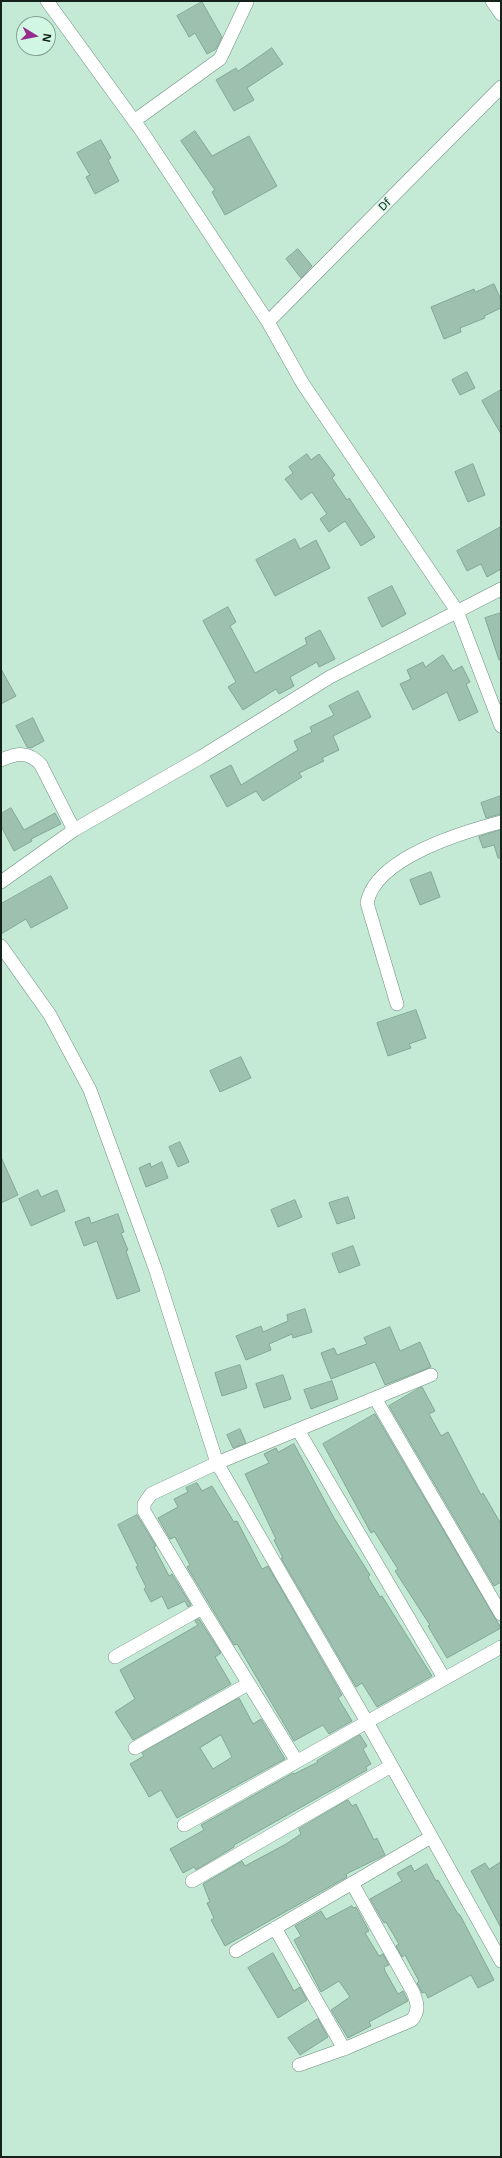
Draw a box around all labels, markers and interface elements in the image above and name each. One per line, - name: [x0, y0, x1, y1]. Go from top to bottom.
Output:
- north arrow: [16, 16, 56, 56]
- text: N: [39, 32, 55, 44]
- street label: Df: [376, 196, 394, 214]

